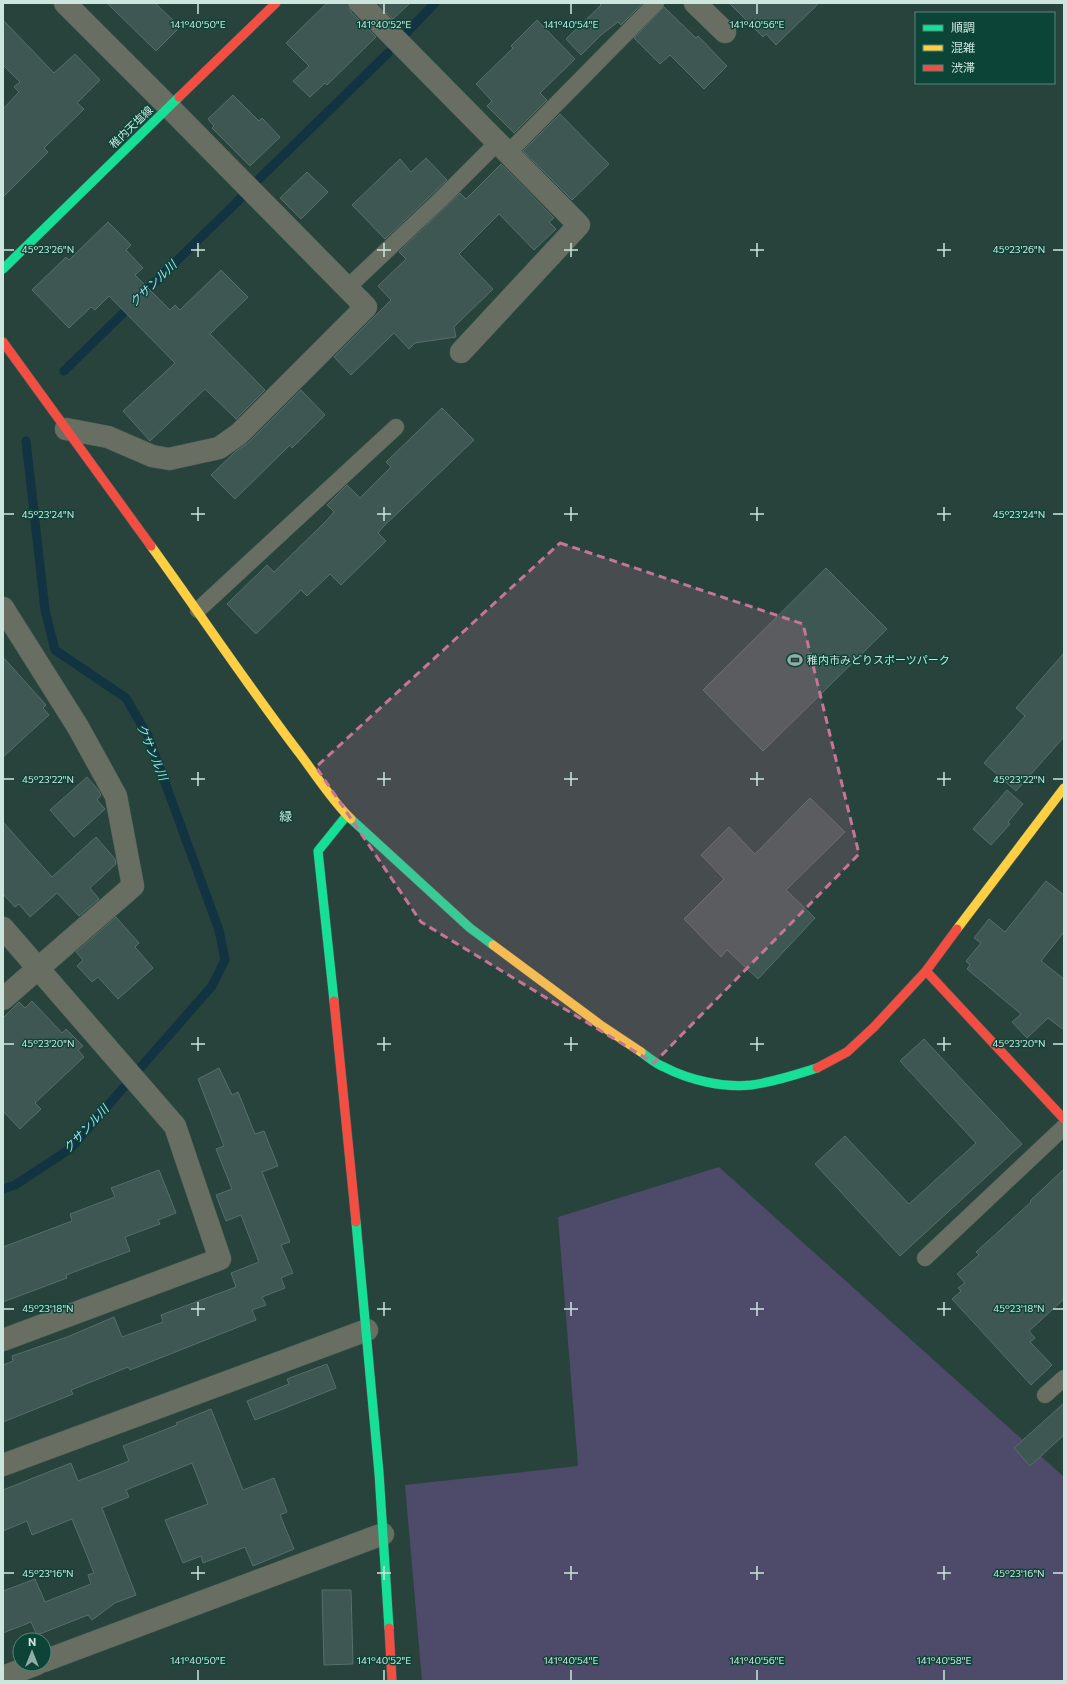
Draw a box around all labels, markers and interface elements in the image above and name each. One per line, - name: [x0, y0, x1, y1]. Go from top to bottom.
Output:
- legend: [915, 12, 1055, 84]
- text: 141°40'50"E: [170, 18, 226, 30]
- text: 141°40'52"E: [357, 18, 411, 30]
- text: 141°40'54"E: [544, 18, 599, 30]
- text: 141°40'56"E: [729, 18, 785, 30]
- text: 順調: [951, 20, 975, 34]
- text: 混雑: [951, 40, 975, 54]
- text: 渋滞: [951, 60, 975, 74]
- street label: 稚内天塩線: [106, 103, 155, 150]
- text: 45°23'26"N: [22, 243, 74, 255]
- text: 45°23'26"N: [993, 243, 1045, 255]
- water label: クサンル川: [126, 256, 180, 309]
- text: 45°23'24"N: [22, 508, 74, 520]
- text: 45°23'24"N: [993, 508, 1045, 520]
- sports icon: 稚内市みどりスポーツパーク: [786, 651, 804, 669]
- place label: 稚内市みどりスポーツパーク: [807, 653, 950, 666]
- water label: クサンル川: [135, 721, 172, 784]
- text: 45°23'22"N: [22, 773, 74, 785]
- text: 45°23'22"N: [993, 773, 1045, 785]
- district label: 緑: [279, 808, 293, 824]
- text: 45°23'20"N: [21, 1037, 75, 1049]
- text: 45°23'20"N: [992, 1037, 1046, 1049]
- water label: クサンル川: [60, 1100, 112, 1155]
- text: 45°23'18"N: [22, 1302, 74, 1314]
- text: 45°23'18"N: [993, 1302, 1045, 1314]
- text: 45°23'16"N: [22, 1567, 74, 1579]
- text: 45°23'16"N: [993, 1567, 1045, 1579]
- north arrow: [12, 1632, 52, 1672]
- text: N: [28, 1635, 36, 1648]
- text: 141°40'50"E: [170, 1654, 226, 1666]
- text: 141°40'52"E: [357, 1654, 411, 1666]
- text: 141°40'54"E: [544, 1654, 599, 1666]
- text: 141°40'56"E: [729, 1654, 785, 1666]
- text: 141°40'58"E: [916, 1654, 972, 1666]

